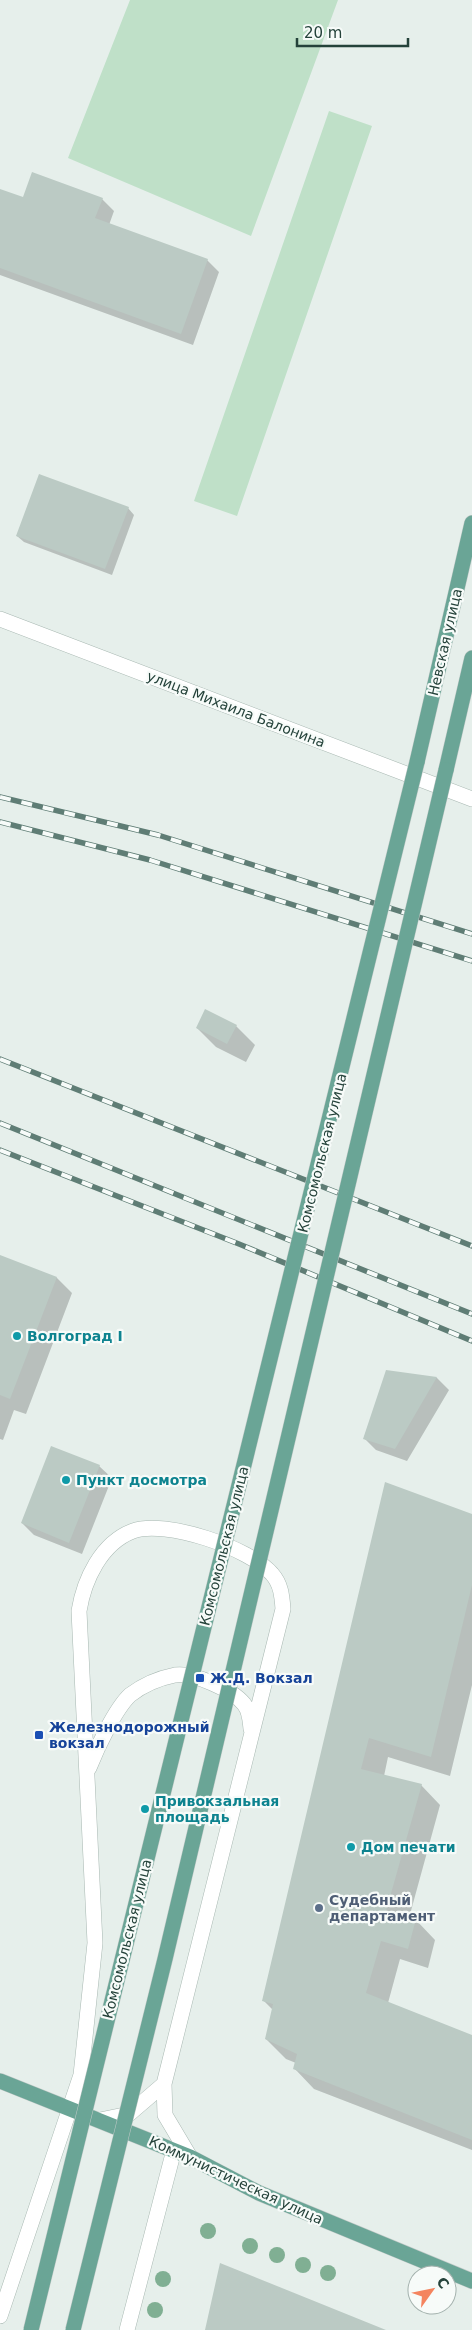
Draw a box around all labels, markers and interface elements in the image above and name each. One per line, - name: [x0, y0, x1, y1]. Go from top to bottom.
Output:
- scale bar: [297, 15, 408, 47]
- text: 20 m: [304, 24, 342, 42]
- street label: Невская улица: [425, 587, 465, 697]
- street label: улица Михаила Балонина: [145, 668, 327, 750]
- street label: Комсомольская улица: [294, 1072, 350, 1234]
- place label: Волгоград I: [27, 1328, 123, 1344]
- marker: Волгоград I: [11, 1330, 23, 1342]
- street label: Комсомольская улица: [196, 1465, 252, 1627]
- place label: Пункт досмотра: [76, 1472, 207, 1488]
- marker: Пункт досмотра: [60, 1474, 72, 1486]
- place label: Ж.Д. Вокзал: [210, 1670, 313, 1686]
- marker: Ж.Д. Вокзал: [194, 1672, 206, 1684]
- place label: Железнодорожный вокзал: [49, 1719, 209, 1751]
- marker: Железнодорожный вокзал: [33, 1729, 45, 1741]
- place label: Привокзальная площадь: [155, 1793, 279, 1825]
- marker: Привокзальная площадь: [139, 1803, 151, 1815]
- place label: Дом печати: [361, 1839, 456, 1855]
- marker: Дом печати: [345, 1841, 357, 1853]
- street label: Комсомольская улица: [99, 1858, 155, 2020]
- place label: Судебный департамент: [329, 1892, 436, 1924]
- marker: Судебный департамент: [313, 1902, 325, 1914]
- street label: Коммунистическая улица: [146, 2133, 326, 2227]
- north arrow: [407, 2265, 457, 2315]
- text: С: [433, 2274, 452, 2292]

